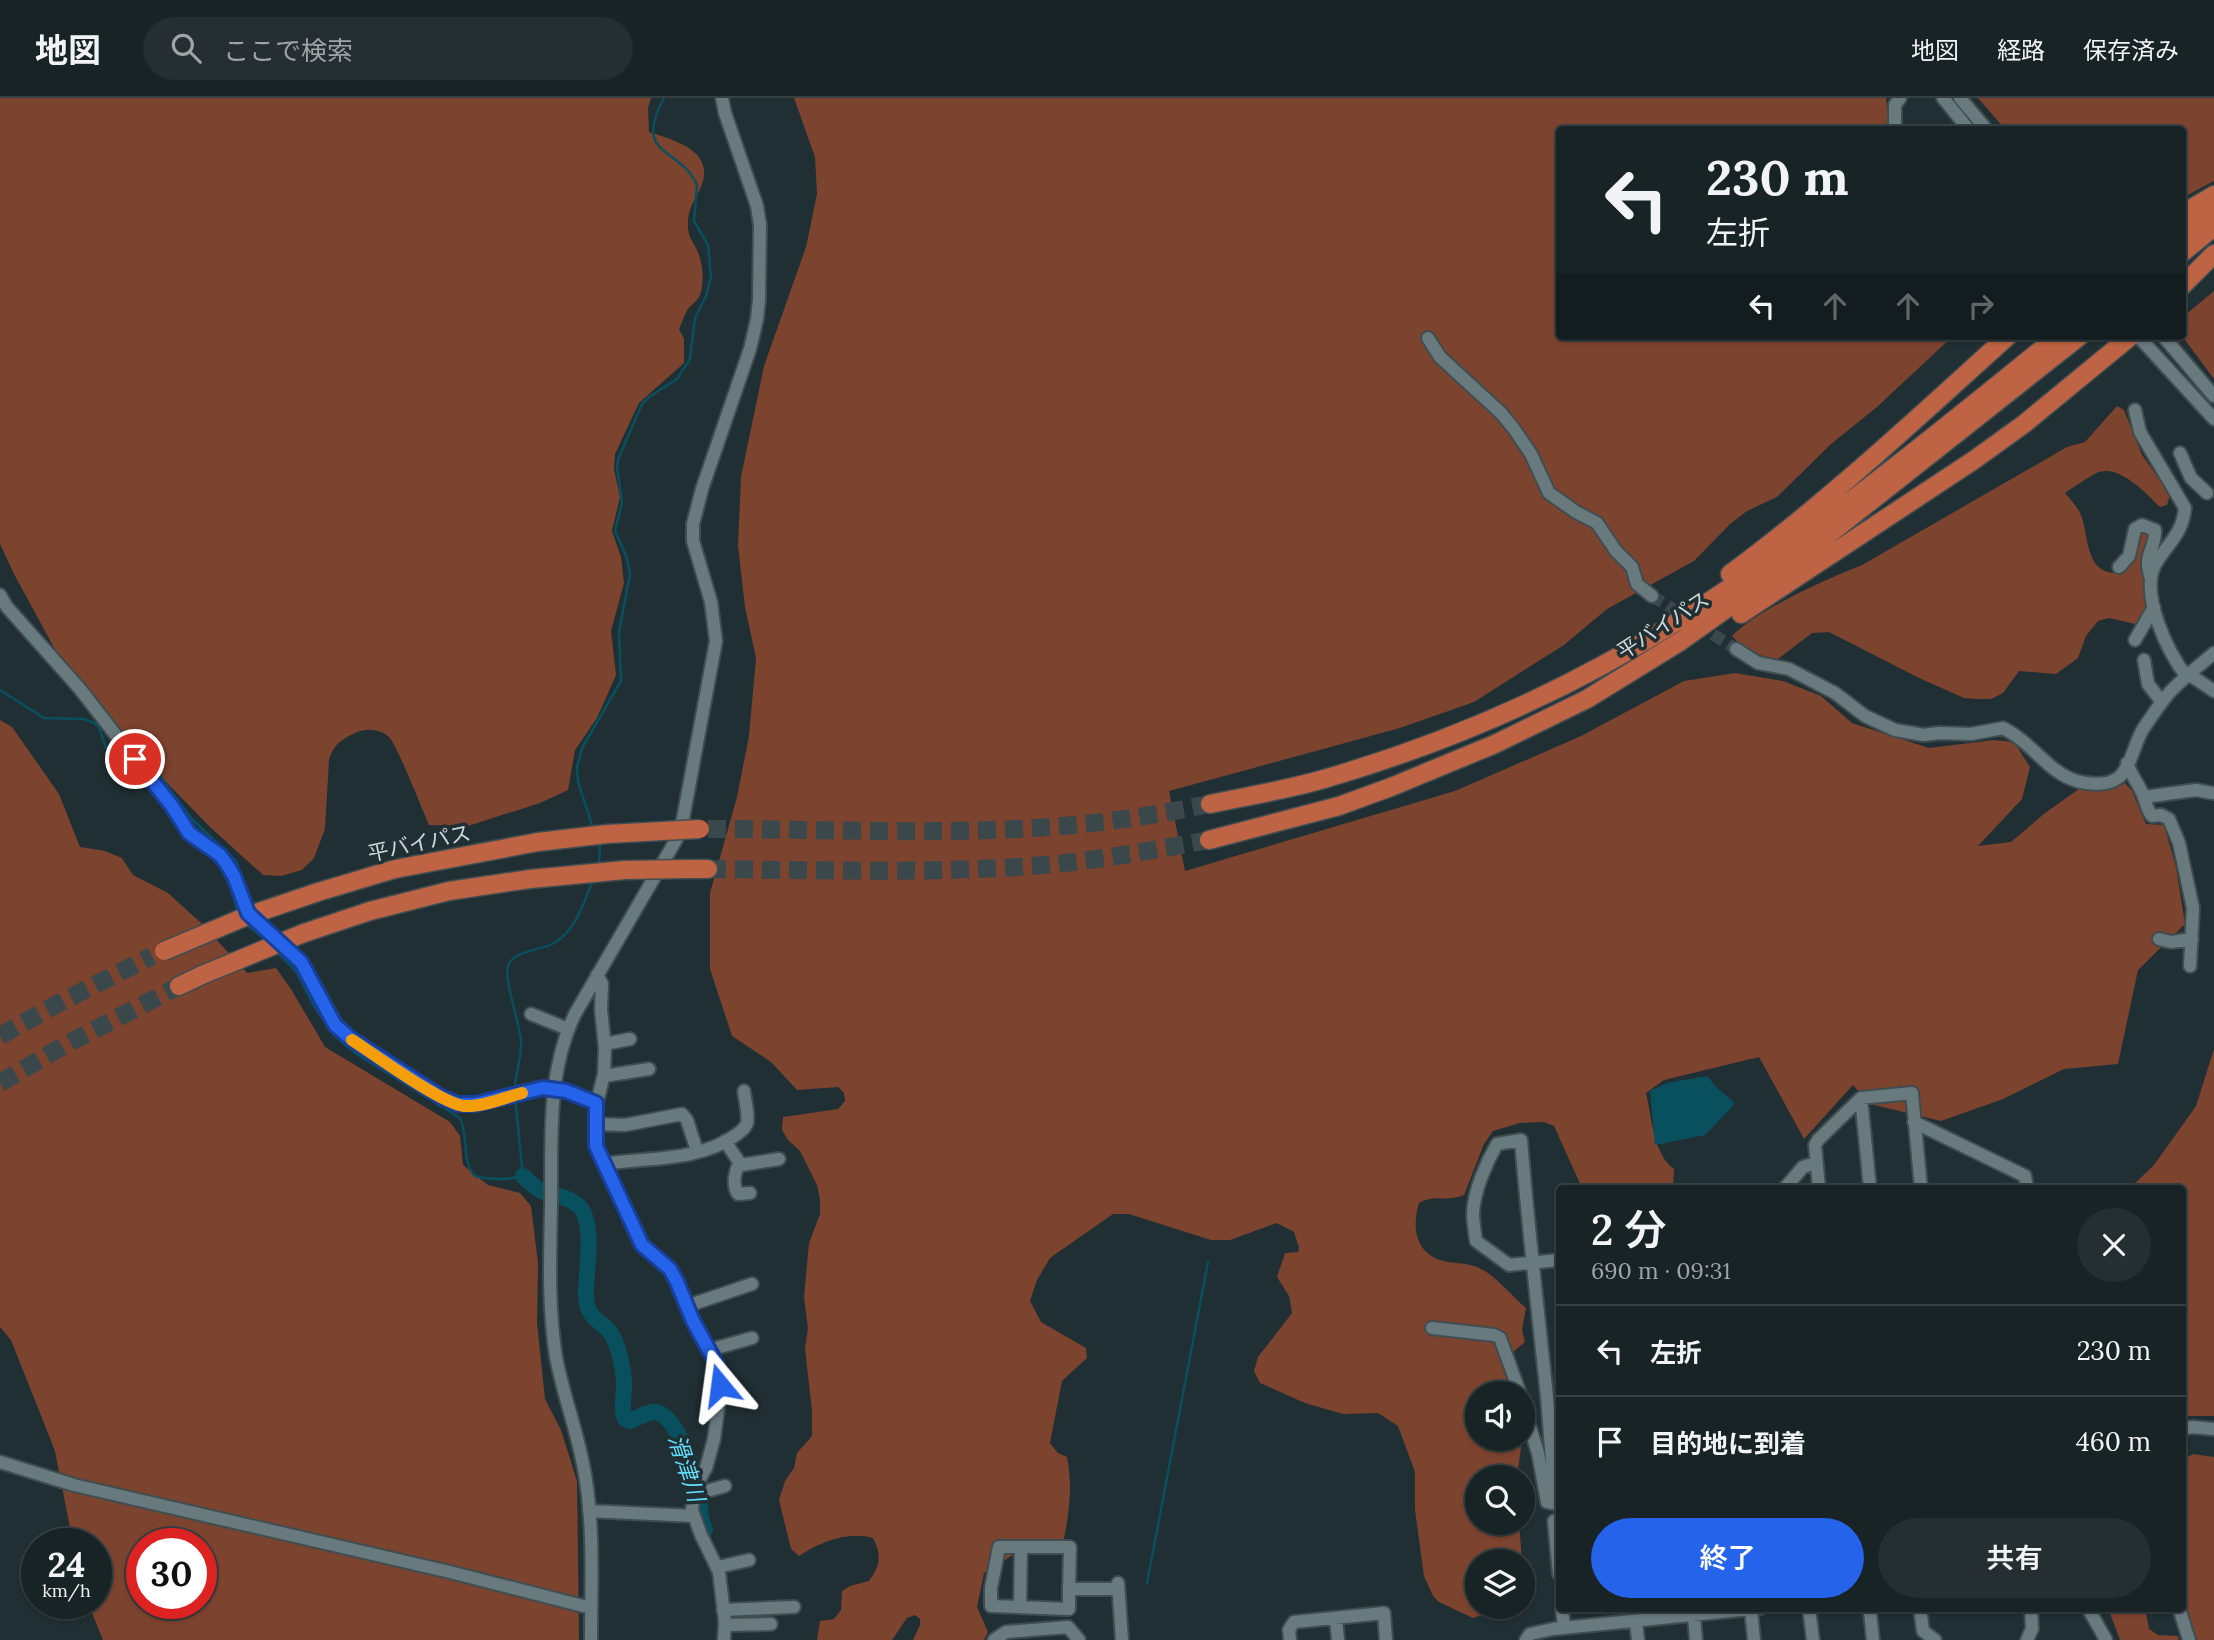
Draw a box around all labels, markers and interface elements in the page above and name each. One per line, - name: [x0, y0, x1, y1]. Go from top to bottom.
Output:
- search box: [143, 17, 633, 80]
- text: 地図: [35, 29, 101, 71]
- icon: search: [167, 29, 205, 67]
- text: ここで検索: [223, 34, 353, 67]
- text: 地図: [1911, 35, 1959, 66]
- text: 経路: [1997, 35, 2045, 66]
- text: 保存済み: [2083, 35, 2179, 66]
- text: 230 m: [1706, 146, 1849, 208]
- icon: left: [1591, 154, 1682, 245]
- text: 左折: [1706, 212, 1770, 253]
- icon: left: [1743, 287, 1781, 325]
- icon: ahead: [1816, 287, 1854, 325]
- icon: ahead: [1889, 287, 1927, 325]
- icon: right: [1962, 287, 2000, 325]
- street label: 平バイパス: [1612, 585, 1714, 665]
- pin: [105, 729, 165, 789]
- icon: arrive: [116, 740, 154, 778]
- street label: 平バイパス: [365, 819, 473, 867]
- text: 2 分: [1591, 1203, 1666, 1257]
- button: close: [2077, 1208, 2151, 1282]
- text: 690 m · 09:31: [1591, 1256, 1731, 1285]
- icon: left: [1591, 1332, 1629, 1370]
- text: 230 m: [2077, 1334, 2151, 1367]
- text: 左折: [1650, 1336, 1702, 1369]
- position arrow: [683, 1348, 757, 1422]
- map controls: [1465, 1381, 1535, 1619]
- button: sound: [1465, 1381, 1535, 1451]
- icon: arrive: [1591, 1423, 1629, 1461]
- text: 460 m: [2076, 1425, 2151, 1458]
- text: 目的地に到着: [1650, 1427, 1806, 1460]
- water label: 滑津川: [663, 1431, 712, 1508]
- button: search: [1465, 1465, 1535, 1535]
- button: 終了: [1591, 1518, 1864, 1598]
- button: 共有: [1878, 1518, 2151, 1598]
- speed limit sign: 30: [126, 1528, 217, 1619]
- text: 24: [48, 1542, 85, 1587]
- button: layers: [1465, 1549, 1535, 1619]
- text: km/h: [42, 1579, 91, 1602]

